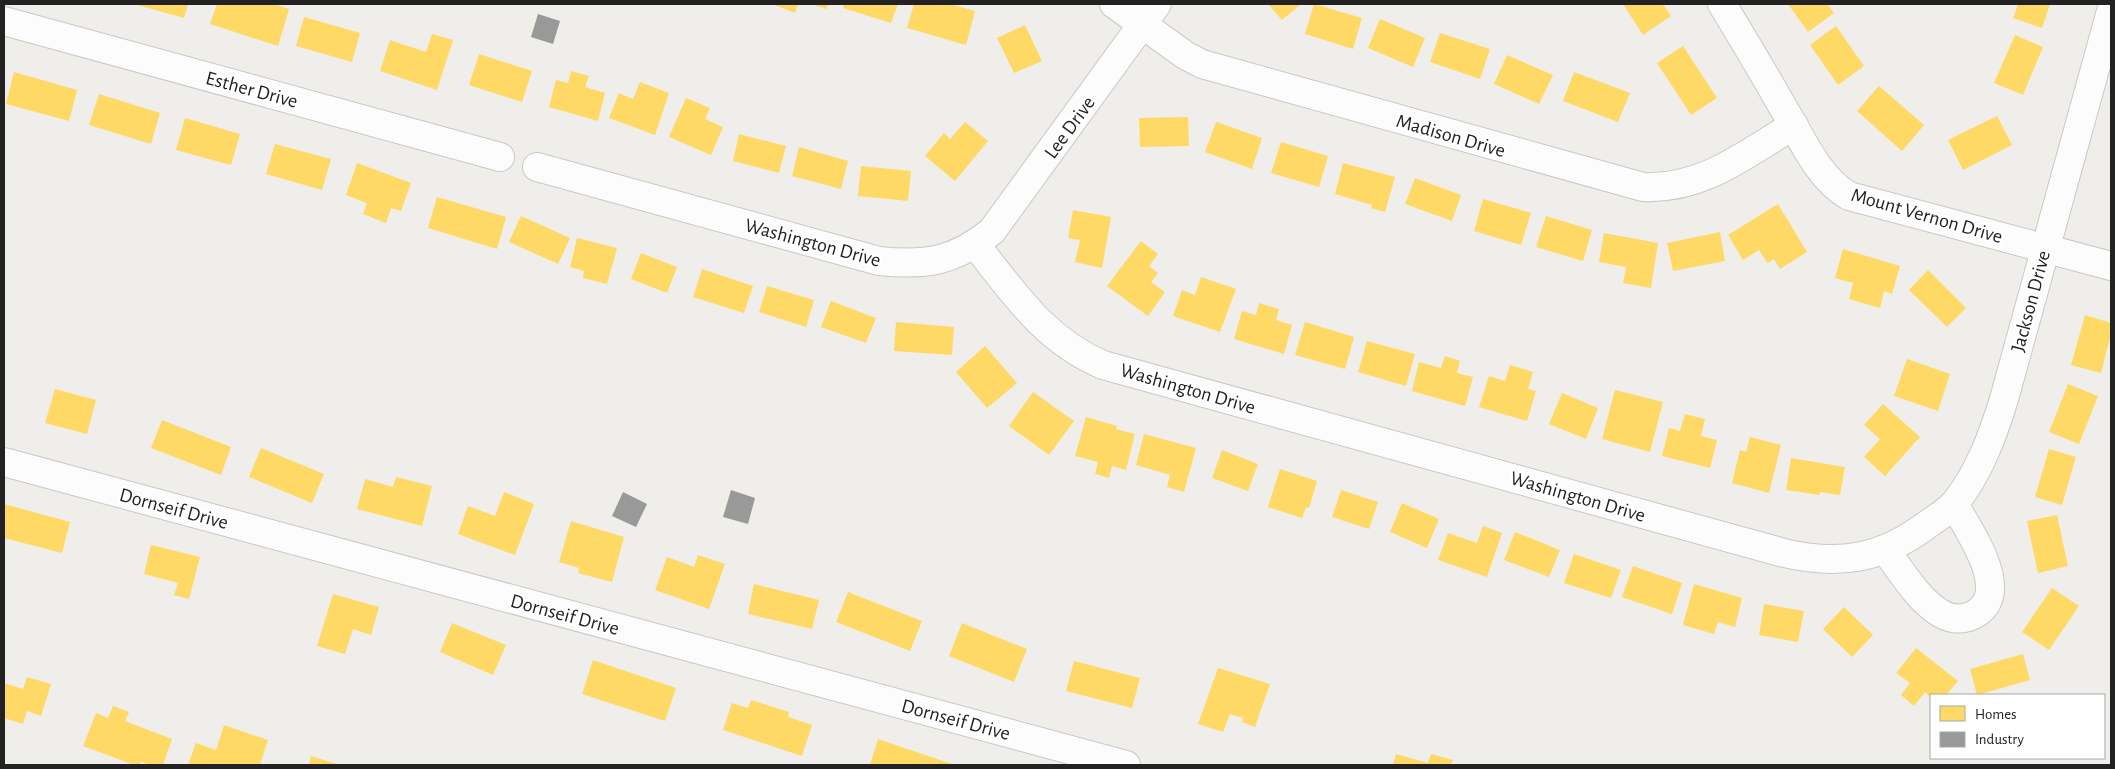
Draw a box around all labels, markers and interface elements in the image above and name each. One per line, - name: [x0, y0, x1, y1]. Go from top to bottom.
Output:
- street label: Esther Drive: [204, 68, 300, 112]
- street label: Lee Drive: [1041, 93, 1099, 162]
- street label: Madison Drive: [1394, 111, 1507, 161]
- street label: Mount Vernon Drive: [1849, 185, 2005, 247]
- street label: Washington Drive: [743, 215, 883, 271]
- street label: Jackson Drive: [2008, 248, 2054, 354]
- street label: Washington Drive: [1118, 360, 1258, 418]
- street label: Washington Drive: [1508, 468, 1648, 526]
- street label: Dornseif Drive: [117, 485, 230, 533]
- street label: Dornseif Drive: [508, 591, 621, 639]
- legend: [1930, 694, 2105, 759]
- street label: Dornseif Drive: [899, 696, 1012, 744]
- text: Homes: [1975, 707, 2017, 722]
- text: Industry: [1975, 732, 2024, 747]

